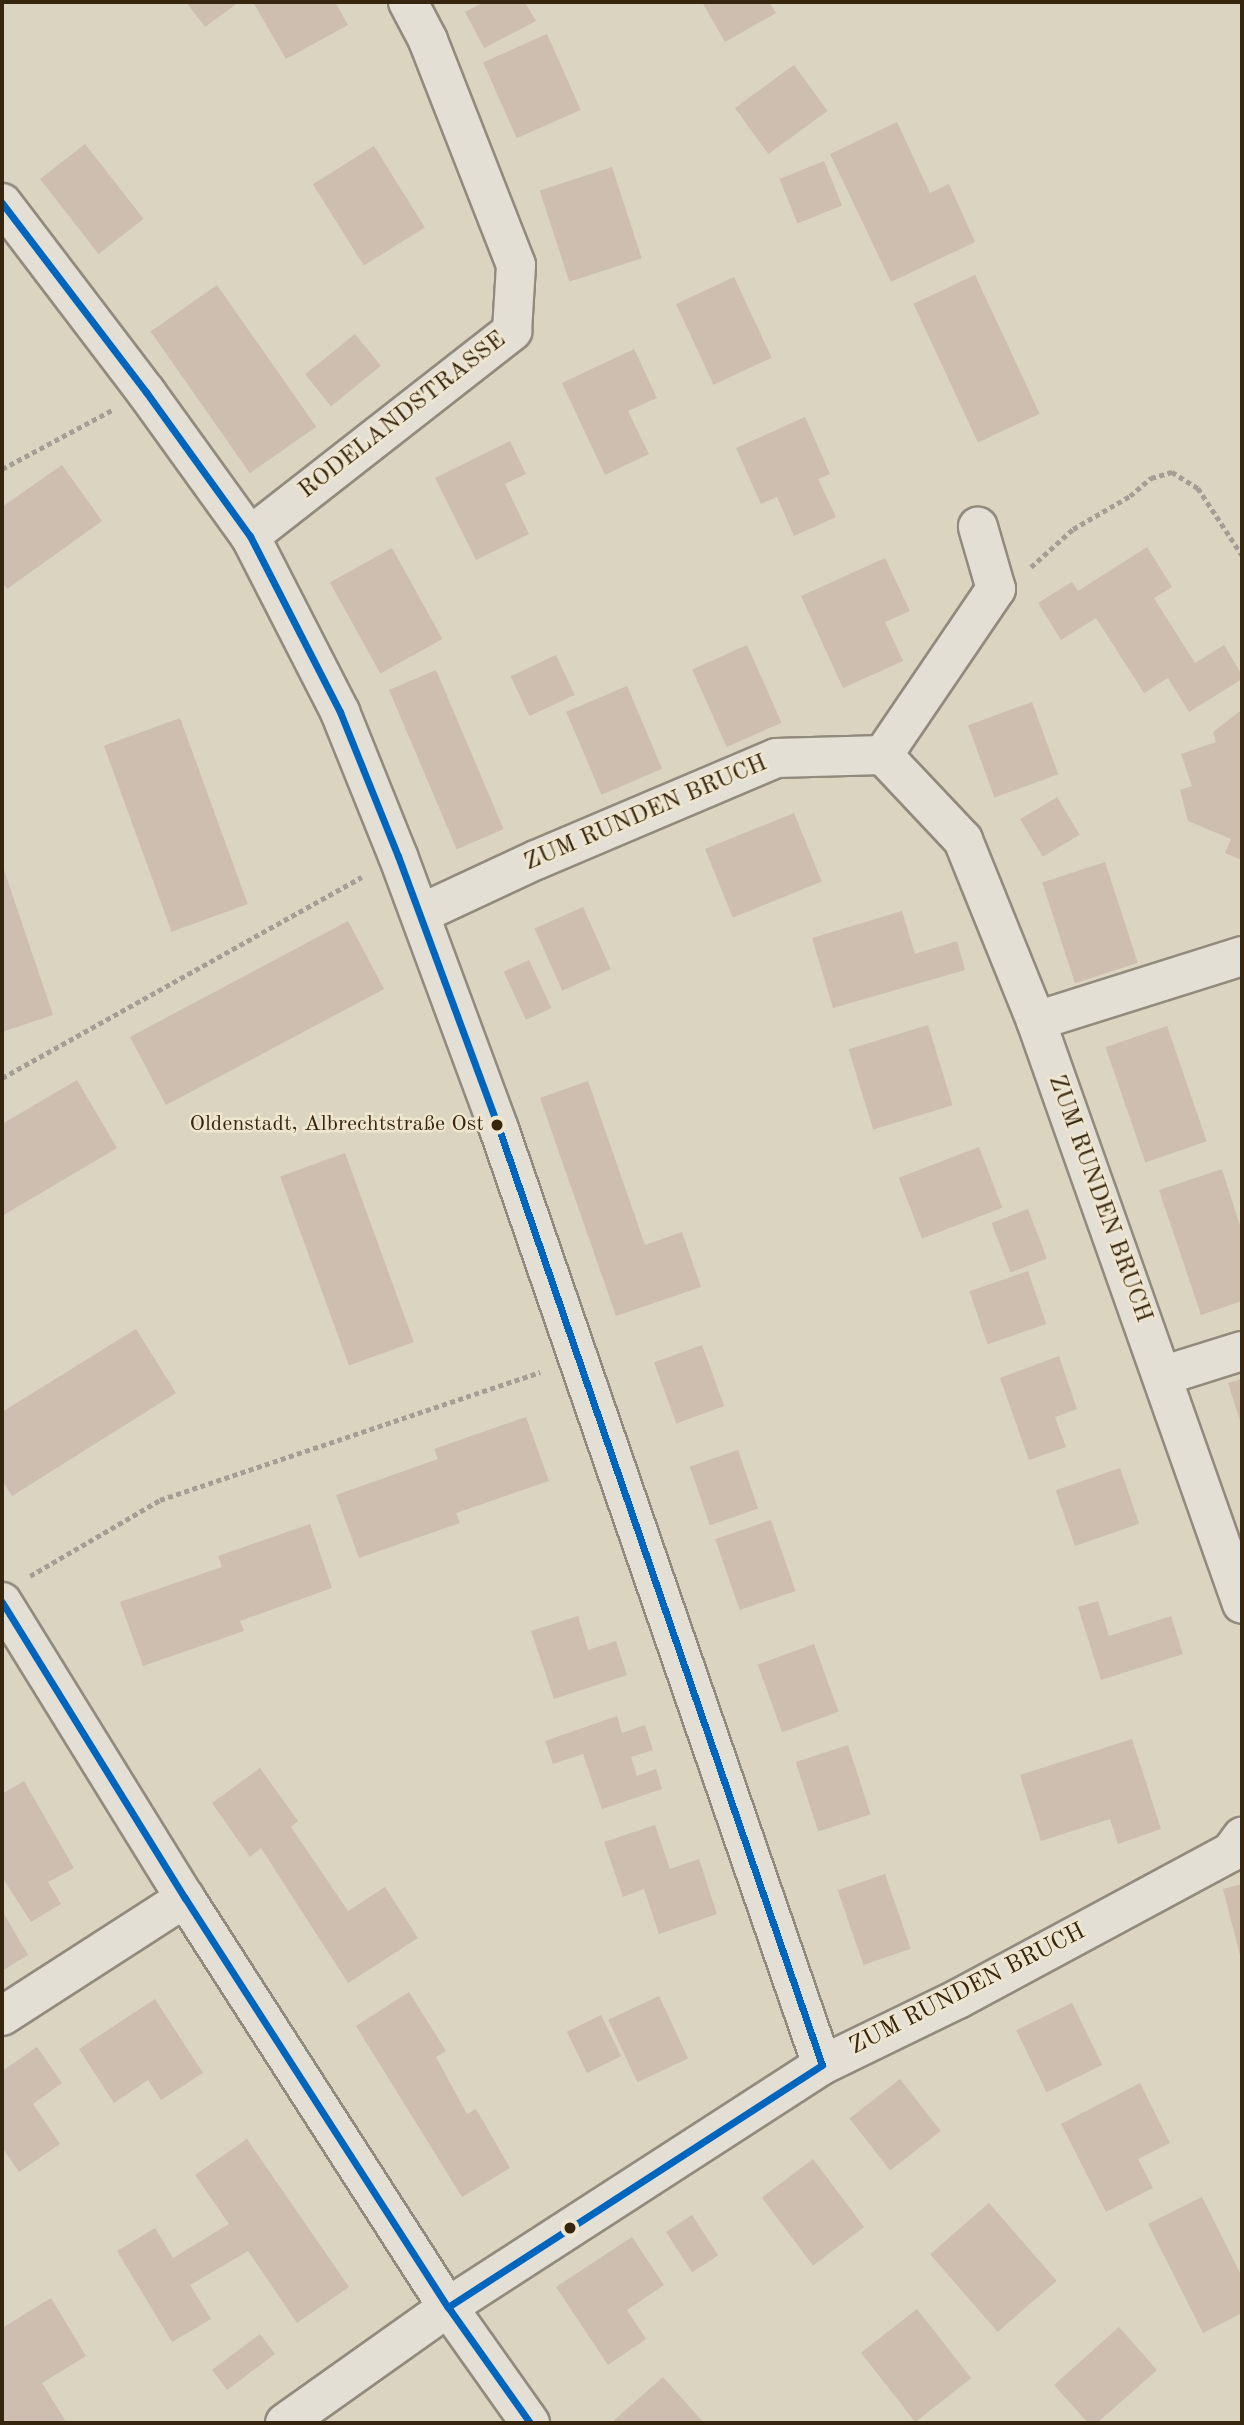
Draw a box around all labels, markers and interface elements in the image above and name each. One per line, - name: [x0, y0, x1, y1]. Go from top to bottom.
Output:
- street label: RODELANDSTRASSE: [294, 326, 512, 506]
- street label: ZUM RUNDEN BRUCH: [520, 750, 772, 878]
- street label: ZUM RUNDEN BRUCH: [1041, 1071, 1157, 1327]
- place label: Oldenstadt, Albrechtstraße Ost: [190, 1112, 484, 1138]
- marker: Oldenstadt, Albrechtstraße Ost: [490, 1118, 504, 1132]
- street label: ZUM RUNDEN BRUCH: [845, 1918, 1091, 2062]
- unlabelled marker: [563, 2221, 577, 2235]

